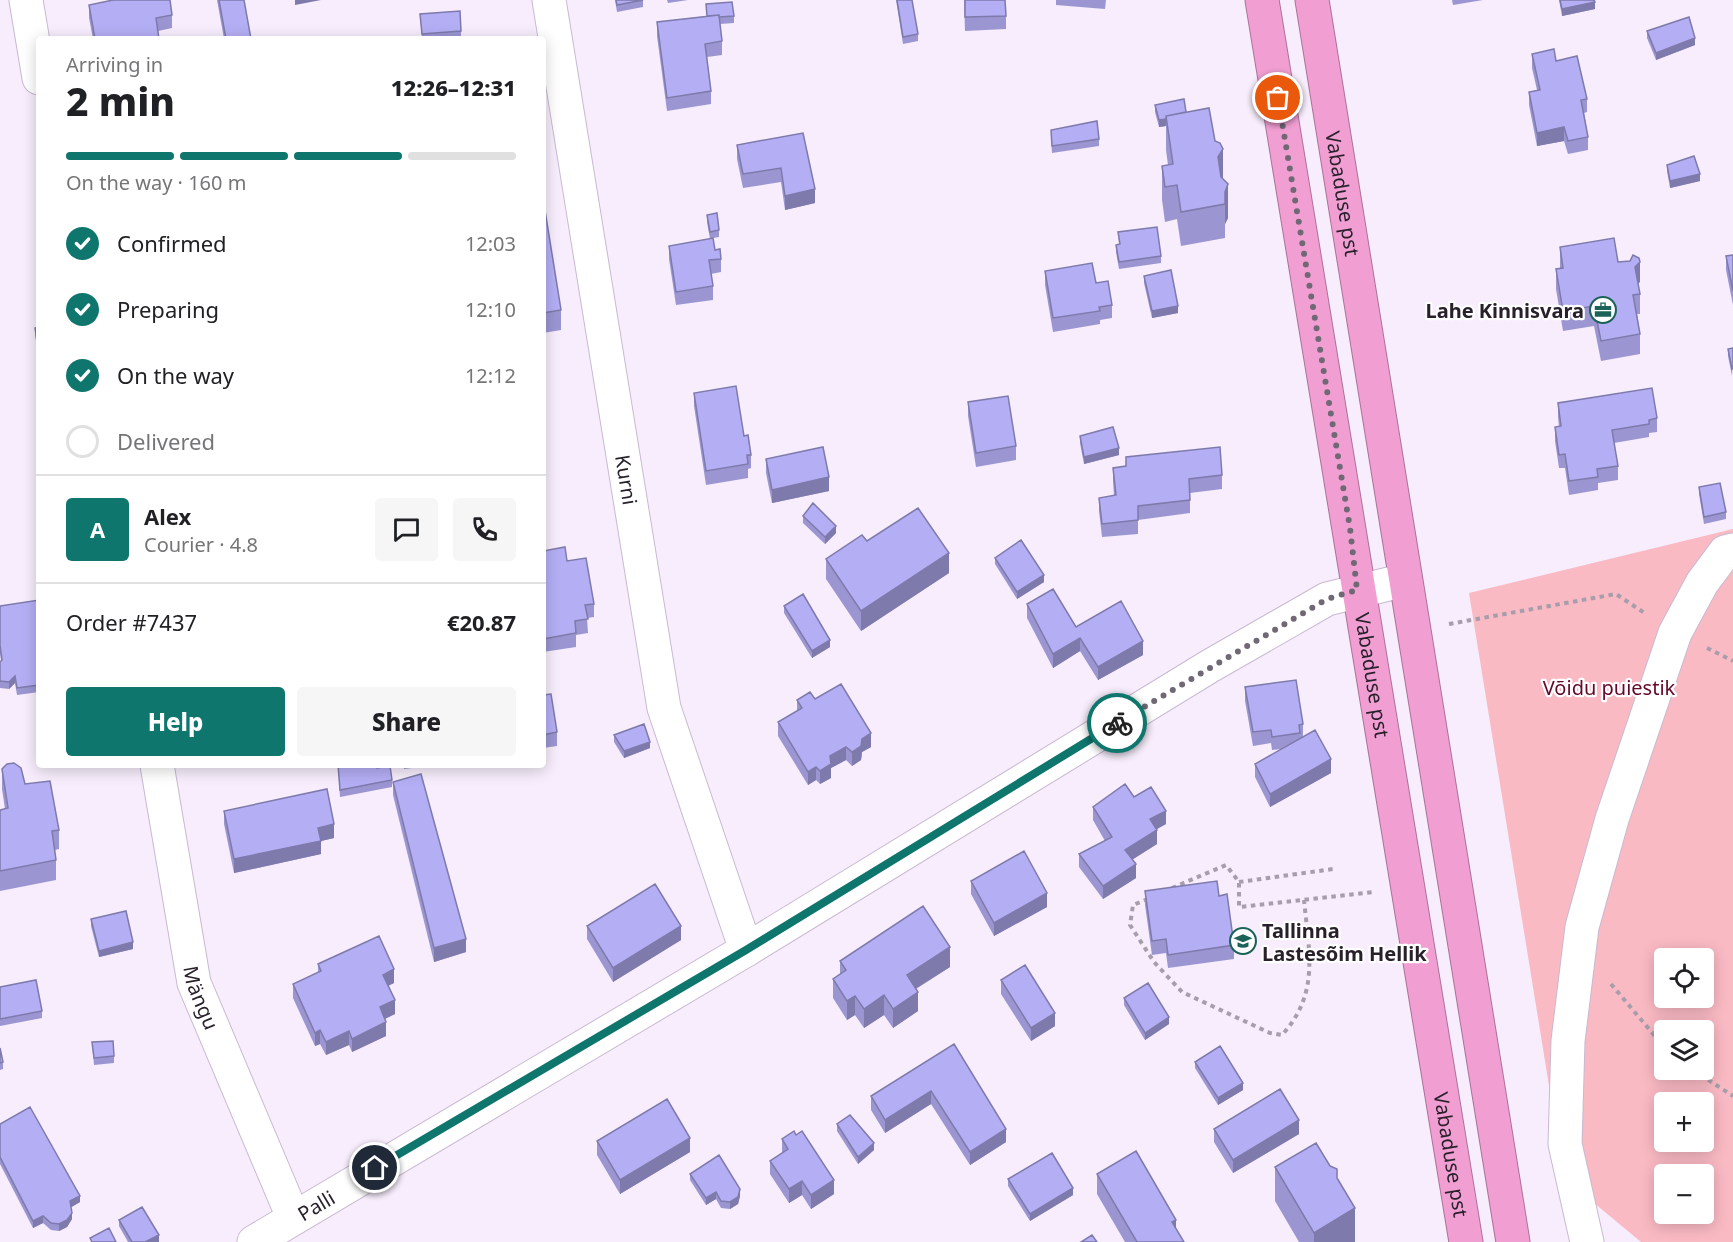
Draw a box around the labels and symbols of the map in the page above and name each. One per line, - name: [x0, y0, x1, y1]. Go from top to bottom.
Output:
- pin: [1252, 72, 1303, 123]
- street label: Vabaduse pst: [1320, 129, 1367, 258]
- office icon: Lahe Kinnisvara: [1588, 295, 1618, 325]
- place label: Lahe Kinnisvara: [1426, 297, 1584, 324]
- street label: Kurni: [610, 453, 644, 507]
- street label: Vabaduse pst: [1349, 610, 1396, 739]
- park label: Võidu puiestik: [1543, 674, 1676, 701]
- courier: [1087, 693, 1147, 753]
- place label: Tallinna Lastesõim Hellik: [1262, 917, 1427, 967]
- school or university icon: Tallinna Lastesõim Hellik: [1228, 926, 1258, 956]
- street label: Mängu: [178, 964, 226, 1033]
- street label: Vabaduse pst: [1428, 1090, 1475, 1219]
- pin: [349, 1142, 400, 1193]
- street label: Palli: [292, 1184, 340, 1227]

